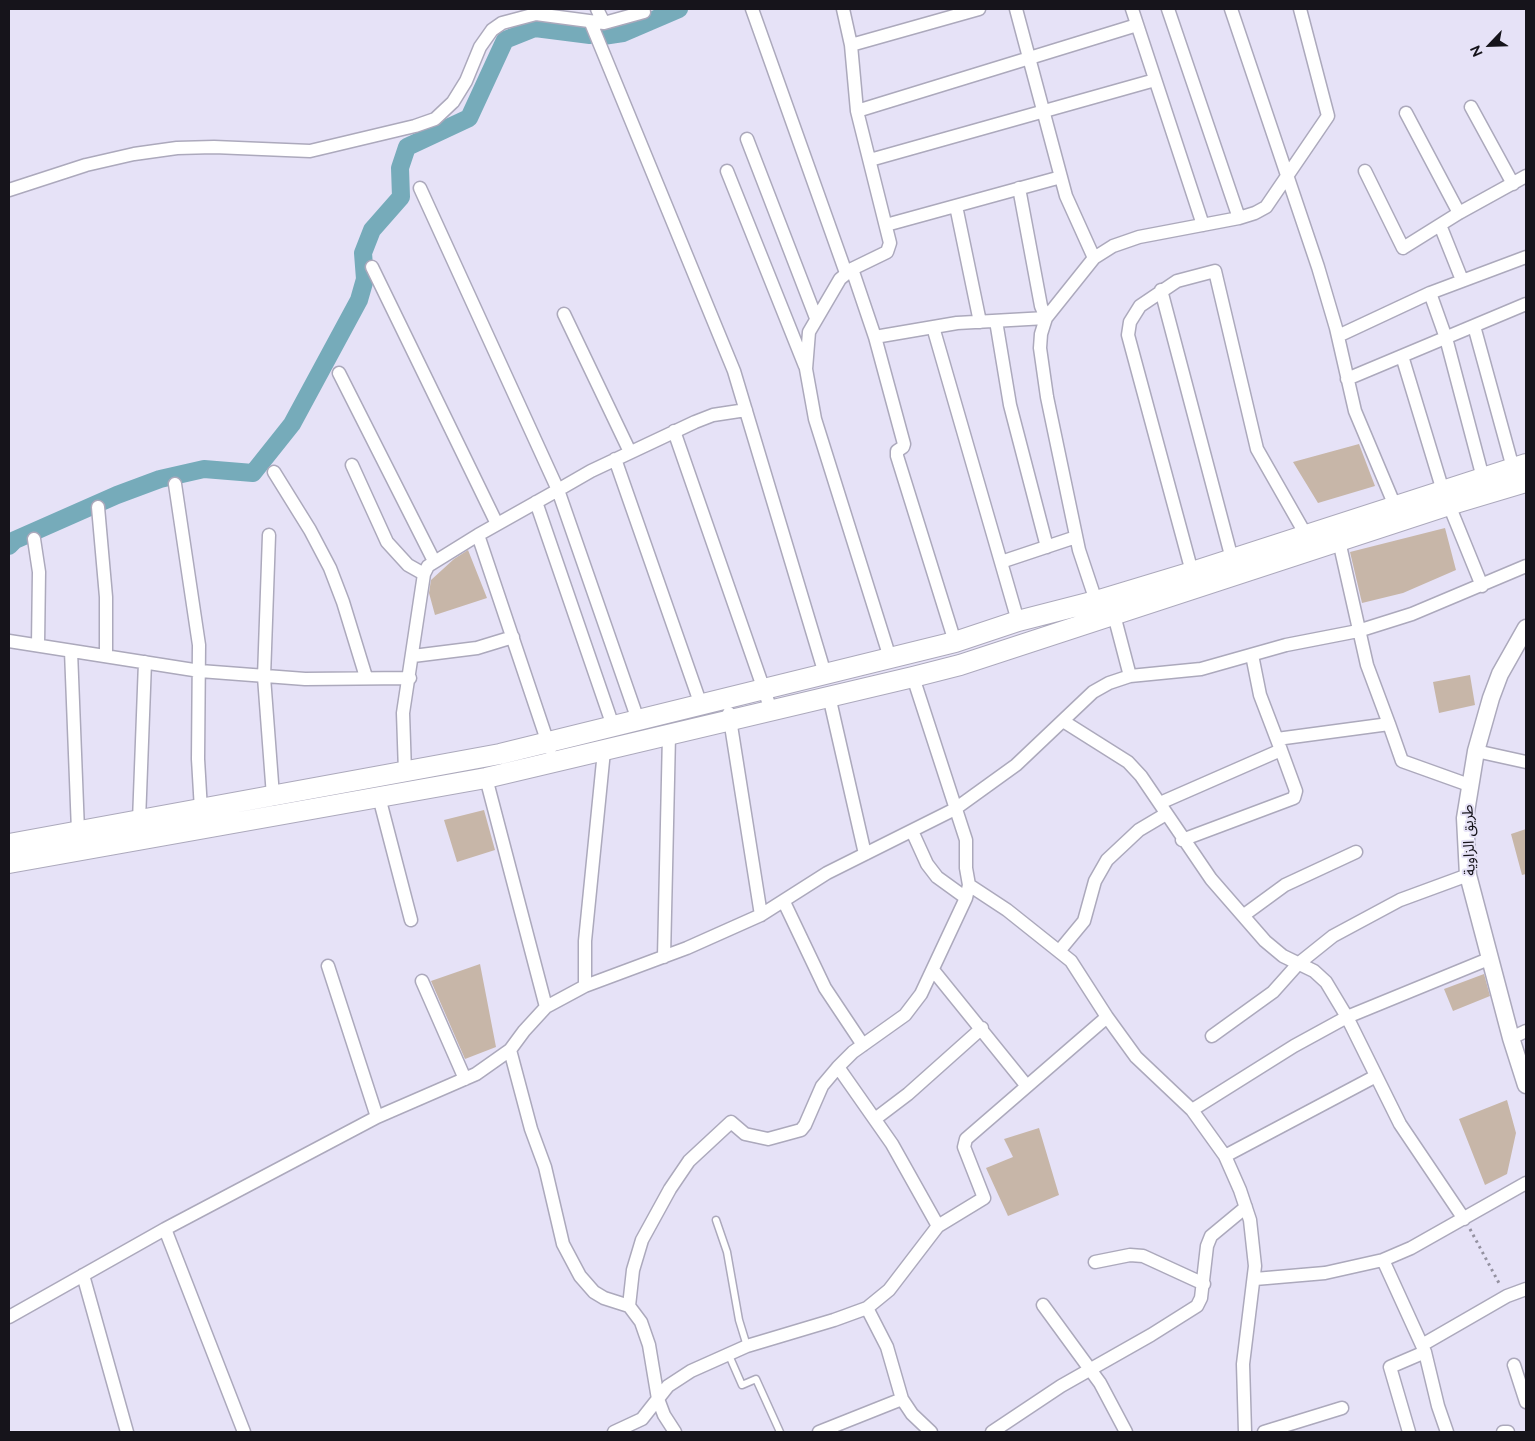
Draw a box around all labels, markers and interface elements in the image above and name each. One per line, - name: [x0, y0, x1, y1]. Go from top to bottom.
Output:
- north arrow: [1465, 20, 1515, 70]
- text: N: [1467, 43, 1486, 59]
- street label: طريق الزاوية: [1459, 804, 1479, 876]

